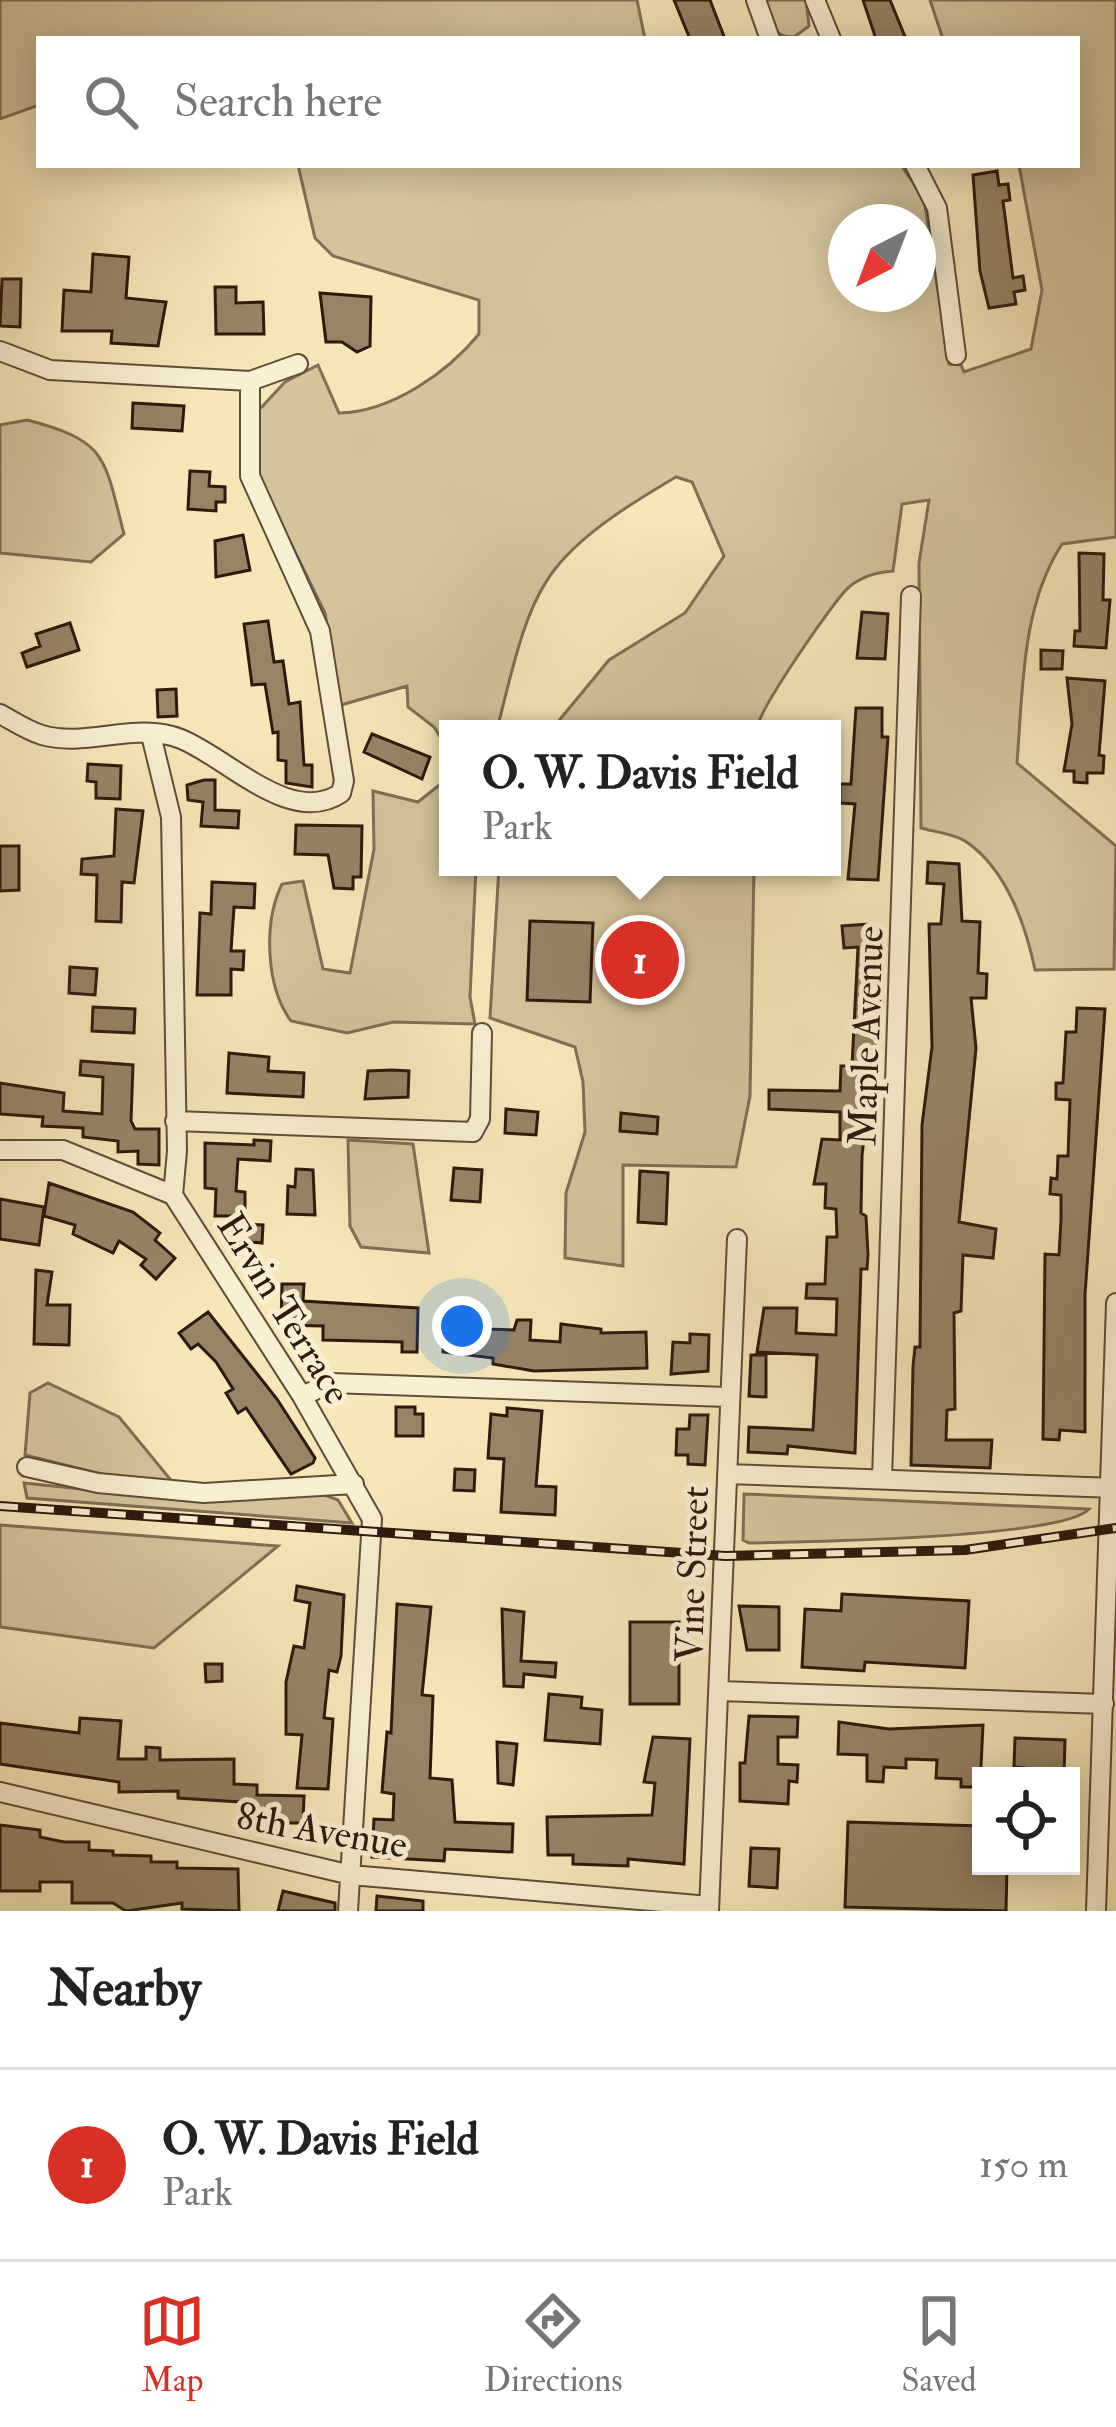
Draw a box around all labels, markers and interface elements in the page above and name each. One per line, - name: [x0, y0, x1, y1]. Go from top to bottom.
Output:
- search box: [36, 36, 1080, 168]
- icon: search: [78, 69, 144, 135]
- text: Search here: [174, 74, 382, 130]
- north arrow: [828, 204, 936, 312]
- popup: [439, 720, 841, 876]
- text: O. W. Davis Field: [482, 746, 798, 802]
- text: Park: [482, 802, 553, 851]
- pin: 1: [601, 915, 679, 1005]
- street label: Maple Avenue: [838, 925, 895, 1147]
- street label: Ervin Terrace: [206, 1204, 362, 1413]
- your location: [432, 1296, 492, 1356]
- street label: Vine Street: [665, 1485, 720, 1663]
- map controls: [972, 1767, 1080, 1875]
- button: locate: [972, 1767, 1080, 1875]
- street label: 8th Avenue: [233, 1791, 411, 1870]
- text: Nearby: [48, 1957, 201, 2021]
- text: O. W. Davis Field: [162, 2112, 479, 2168]
- text: 1: [80, 2140, 94, 2189]
- text: 150 m: [979, 2140, 1068, 2189]
- text: Park: [162, 2168, 233, 2217]
- tab: Map: [139, 2288, 205, 2401]
- tab: Directions: [484, 2288, 623, 2401]
- tab: Saved: [901, 2288, 977, 2401]

